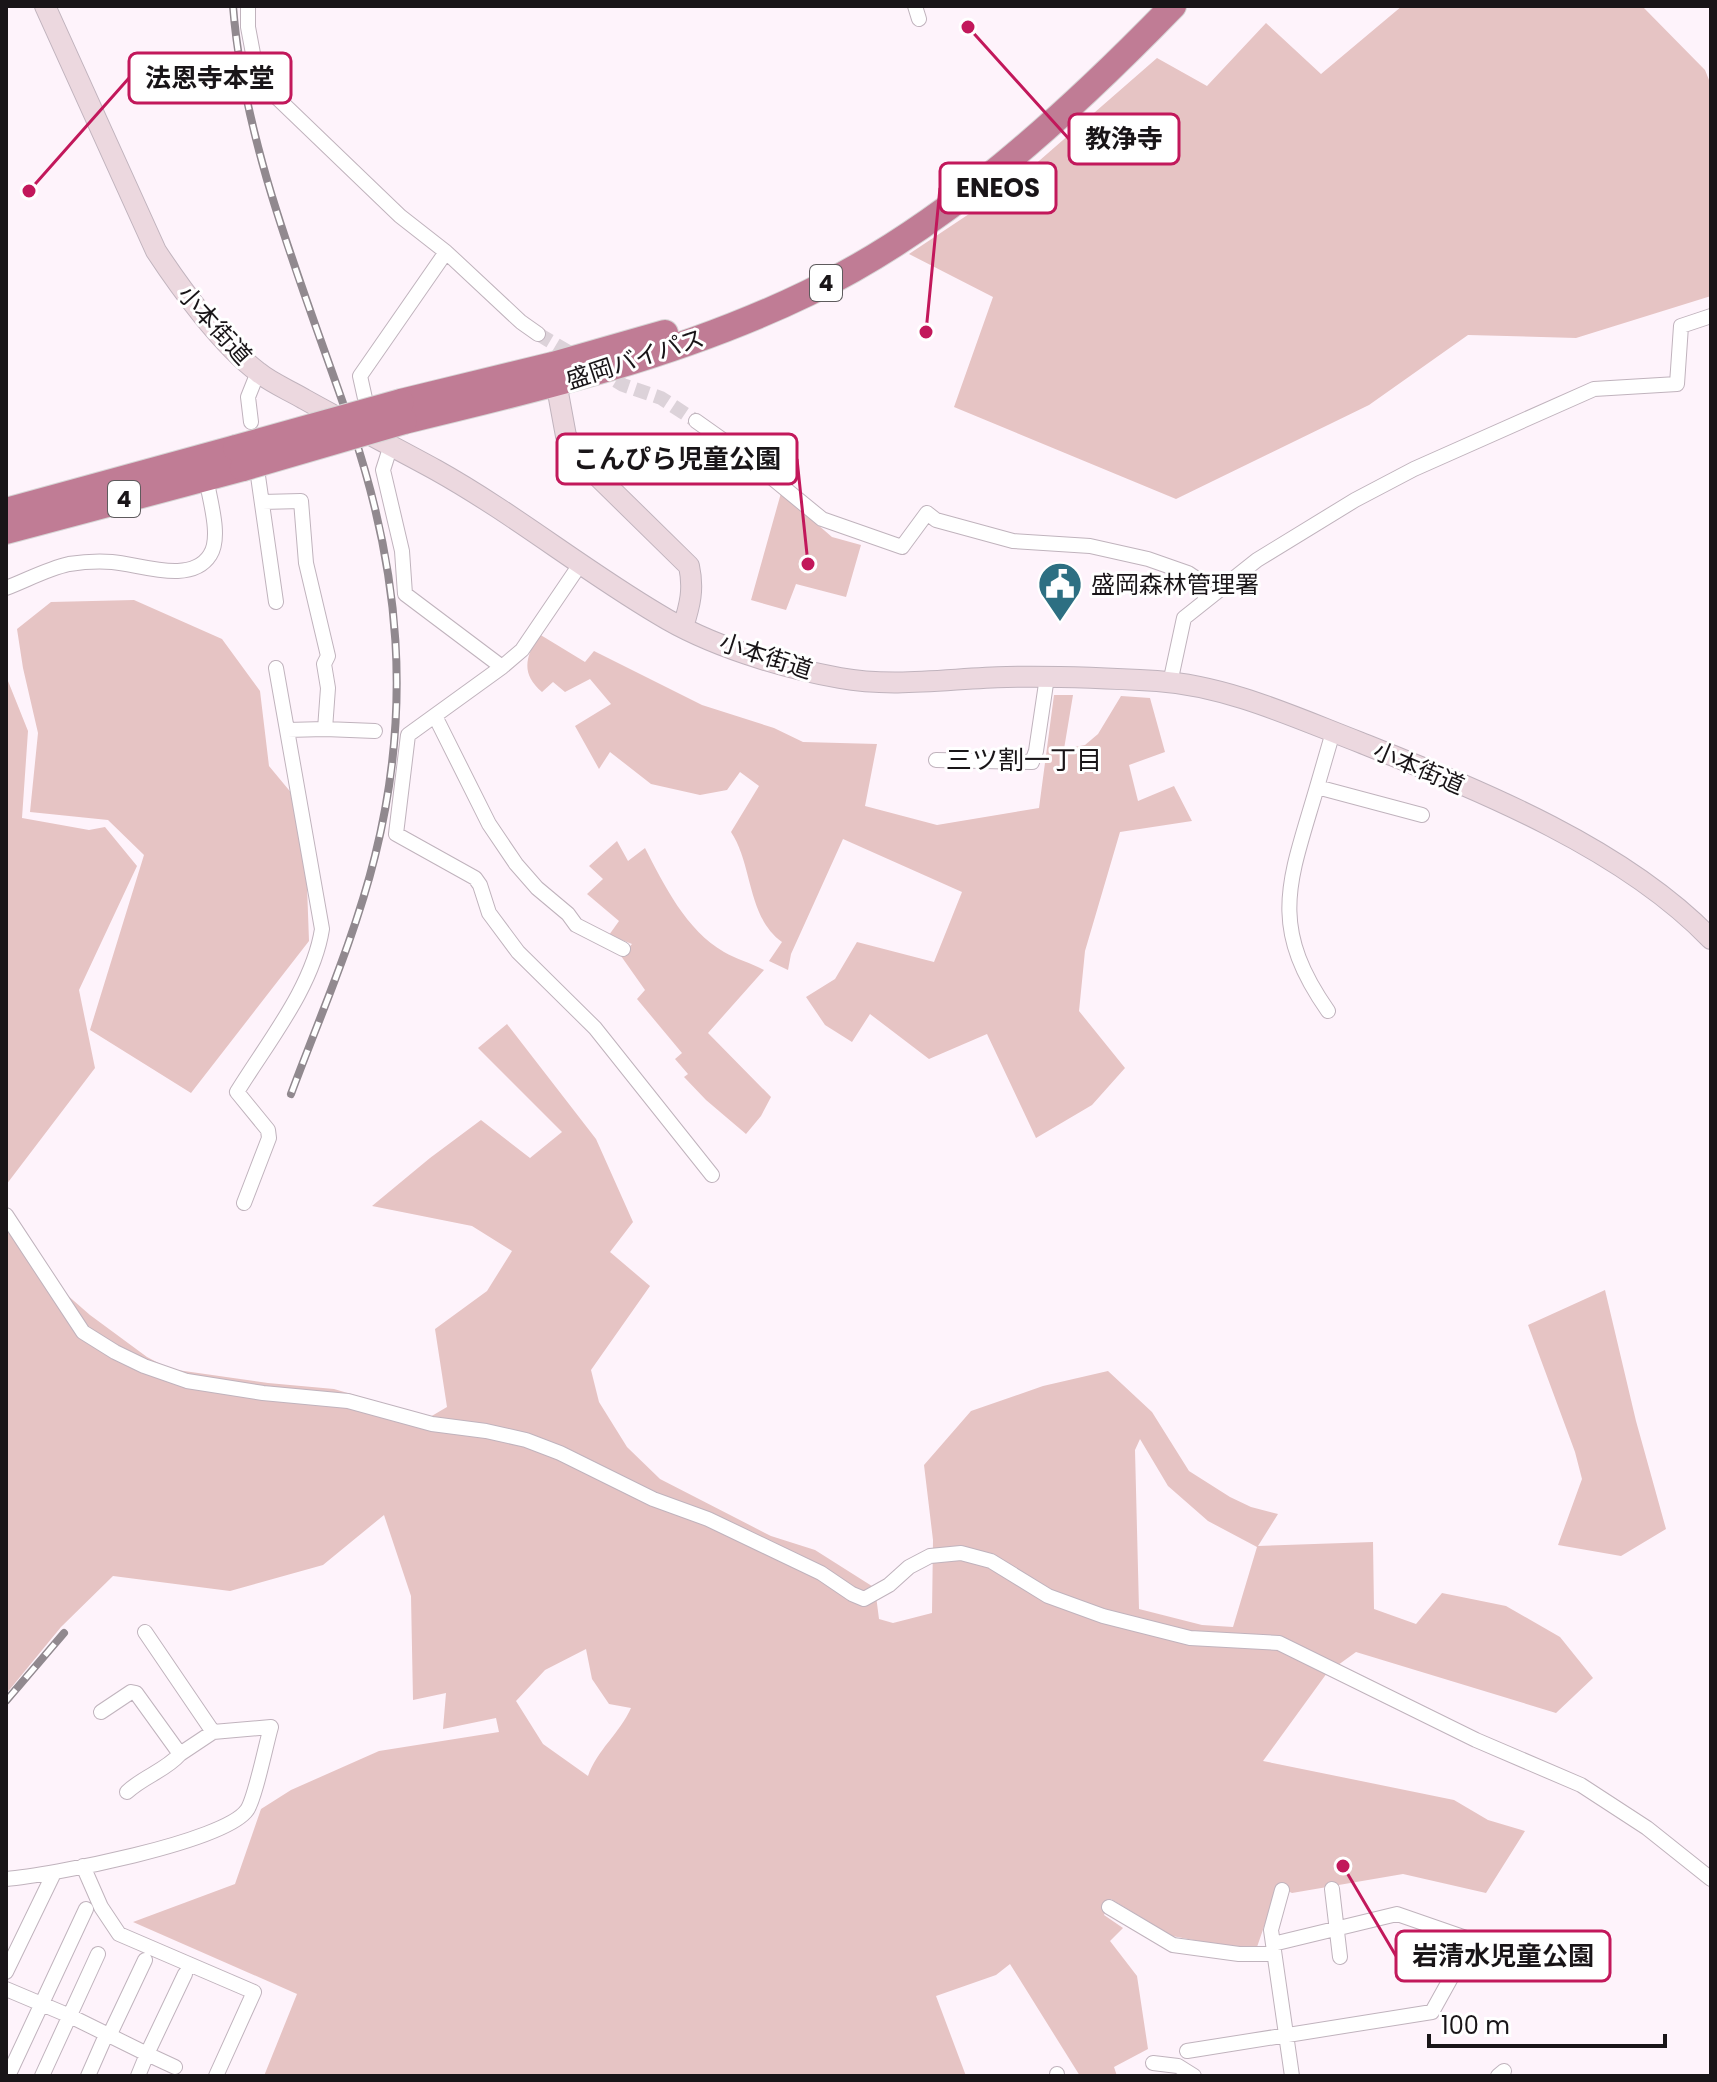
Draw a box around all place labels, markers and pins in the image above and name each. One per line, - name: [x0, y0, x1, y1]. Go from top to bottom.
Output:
- callout: 法恩寺本堂: [129, 53, 291, 103]
- callout: 教浄寺: [1069, 114, 1179, 164]
- callout: ENEOS: [940, 163, 1056, 213]
- callout: こんぴら児童公園: [557, 434, 797, 484]
- public building icon: 盛岡森林管理署: [1036, 560, 1084, 623]
- place label: 盛岡森林管理署: [1091, 568, 1259, 601]
- callout: 岩清水児童公園: [1396, 1931, 1610, 1981]

